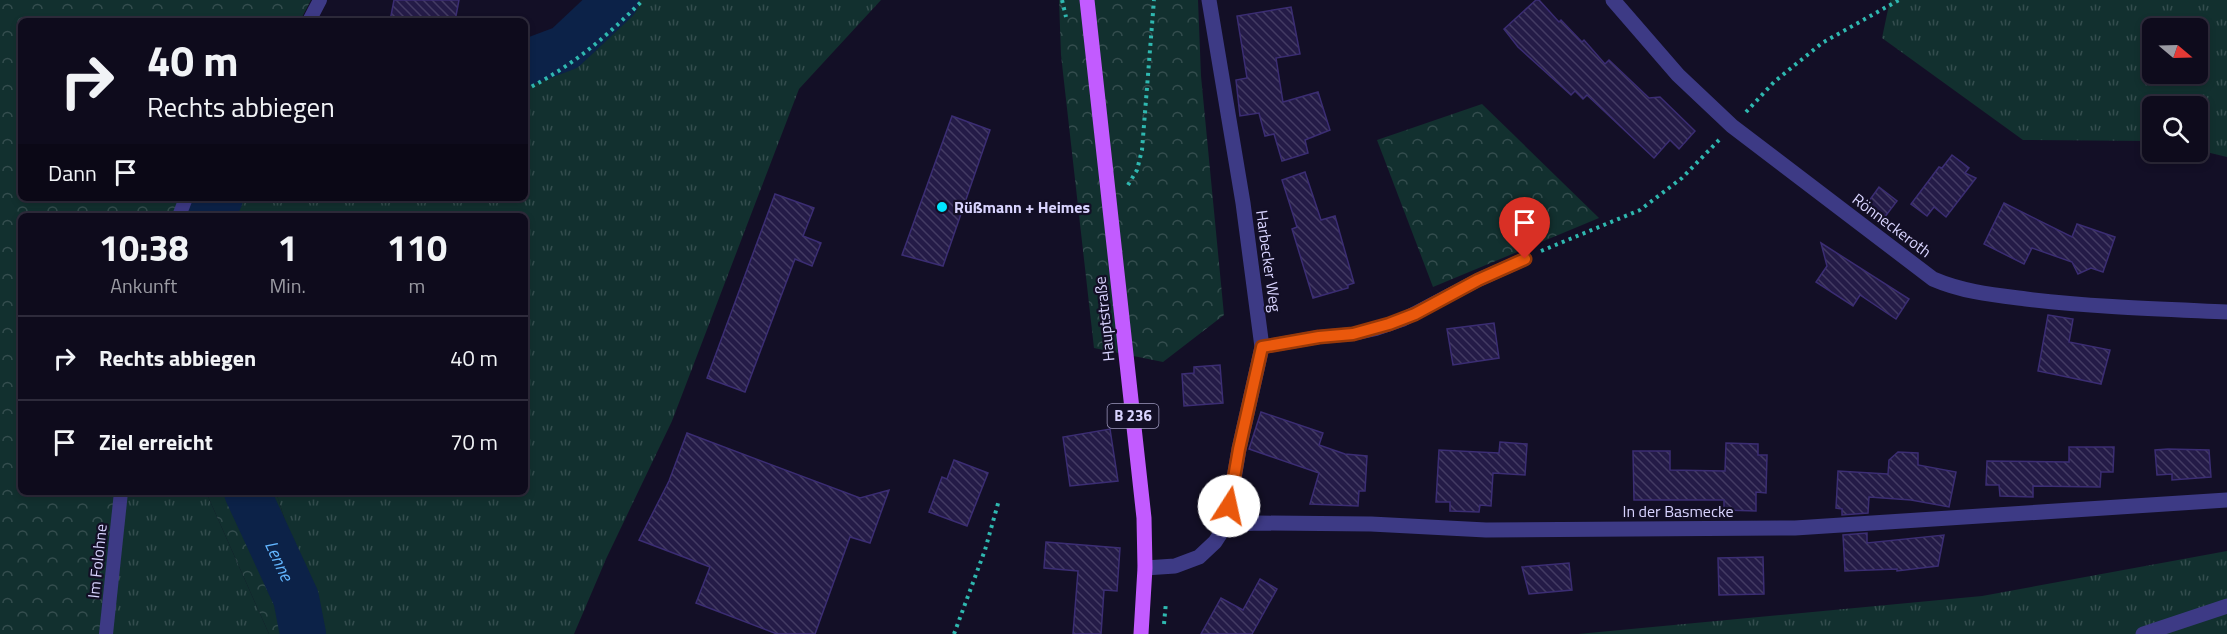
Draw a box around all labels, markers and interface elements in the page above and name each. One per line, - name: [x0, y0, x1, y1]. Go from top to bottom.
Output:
- north arrow: [2142, 18, 2208, 84]
- map controls: [2142, 18, 2208, 162]
- text: 40 m: [147, 28, 239, 92]
- icon: right: [48, 42, 126, 120]
- text: Rechts abbiegen: [147, 86, 335, 127]
- button: search: [2142, 96, 2208, 162]
- text: Dann: [48, 156, 97, 190]
- icon: arrive: [109, 156, 142, 189]
- street label: Rönneckeroth: [1847, 187, 1937, 263]
- place label: Rüßmann + Heimes: [954, 195, 1090, 219]
- pin: [1499, 197, 1550, 259]
- marker: Rüßmann + Heimes: [935, 200, 949, 214]
- icon: arrive: [1508, 206, 1541, 239]
- street label: Harbecker Weg: [1250, 209, 1288, 313]
- text: 10:38: [99, 220, 189, 275]
- text: 1: [278, 220, 298, 275]
- text: 110: [387, 220, 447, 275]
- text: Ankunft: [110, 270, 177, 301]
- text: Min.: [270, 270, 306, 301]
- text: m: [409, 270, 425, 301]
- street label: Hauptstraße: [1088, 275, 1120, 363]
- text: Rechts abbiegen: [99, 341, 256, 375]
- text: 40 m: [450, 341, 498, 375]
- icon: right: [48, 342, 81, 375]
- road number: B 236: [1108, 404, 1158, 428]
- text: Ziel erreicht: [99, 425, 213, 459]
- text: 70 m: [450, 425, 498, 459]
- icon: arrive: [48, 426, 81, 459]
- position arrow: [1197, 474, 1261, 538]
- street label: In der Basmecke: [1623, 499, 1733, 523]
- street label: Im Folohne: [81, 523, 113, 599]
- water label: Lenne: [258, 536, 301, 587]

